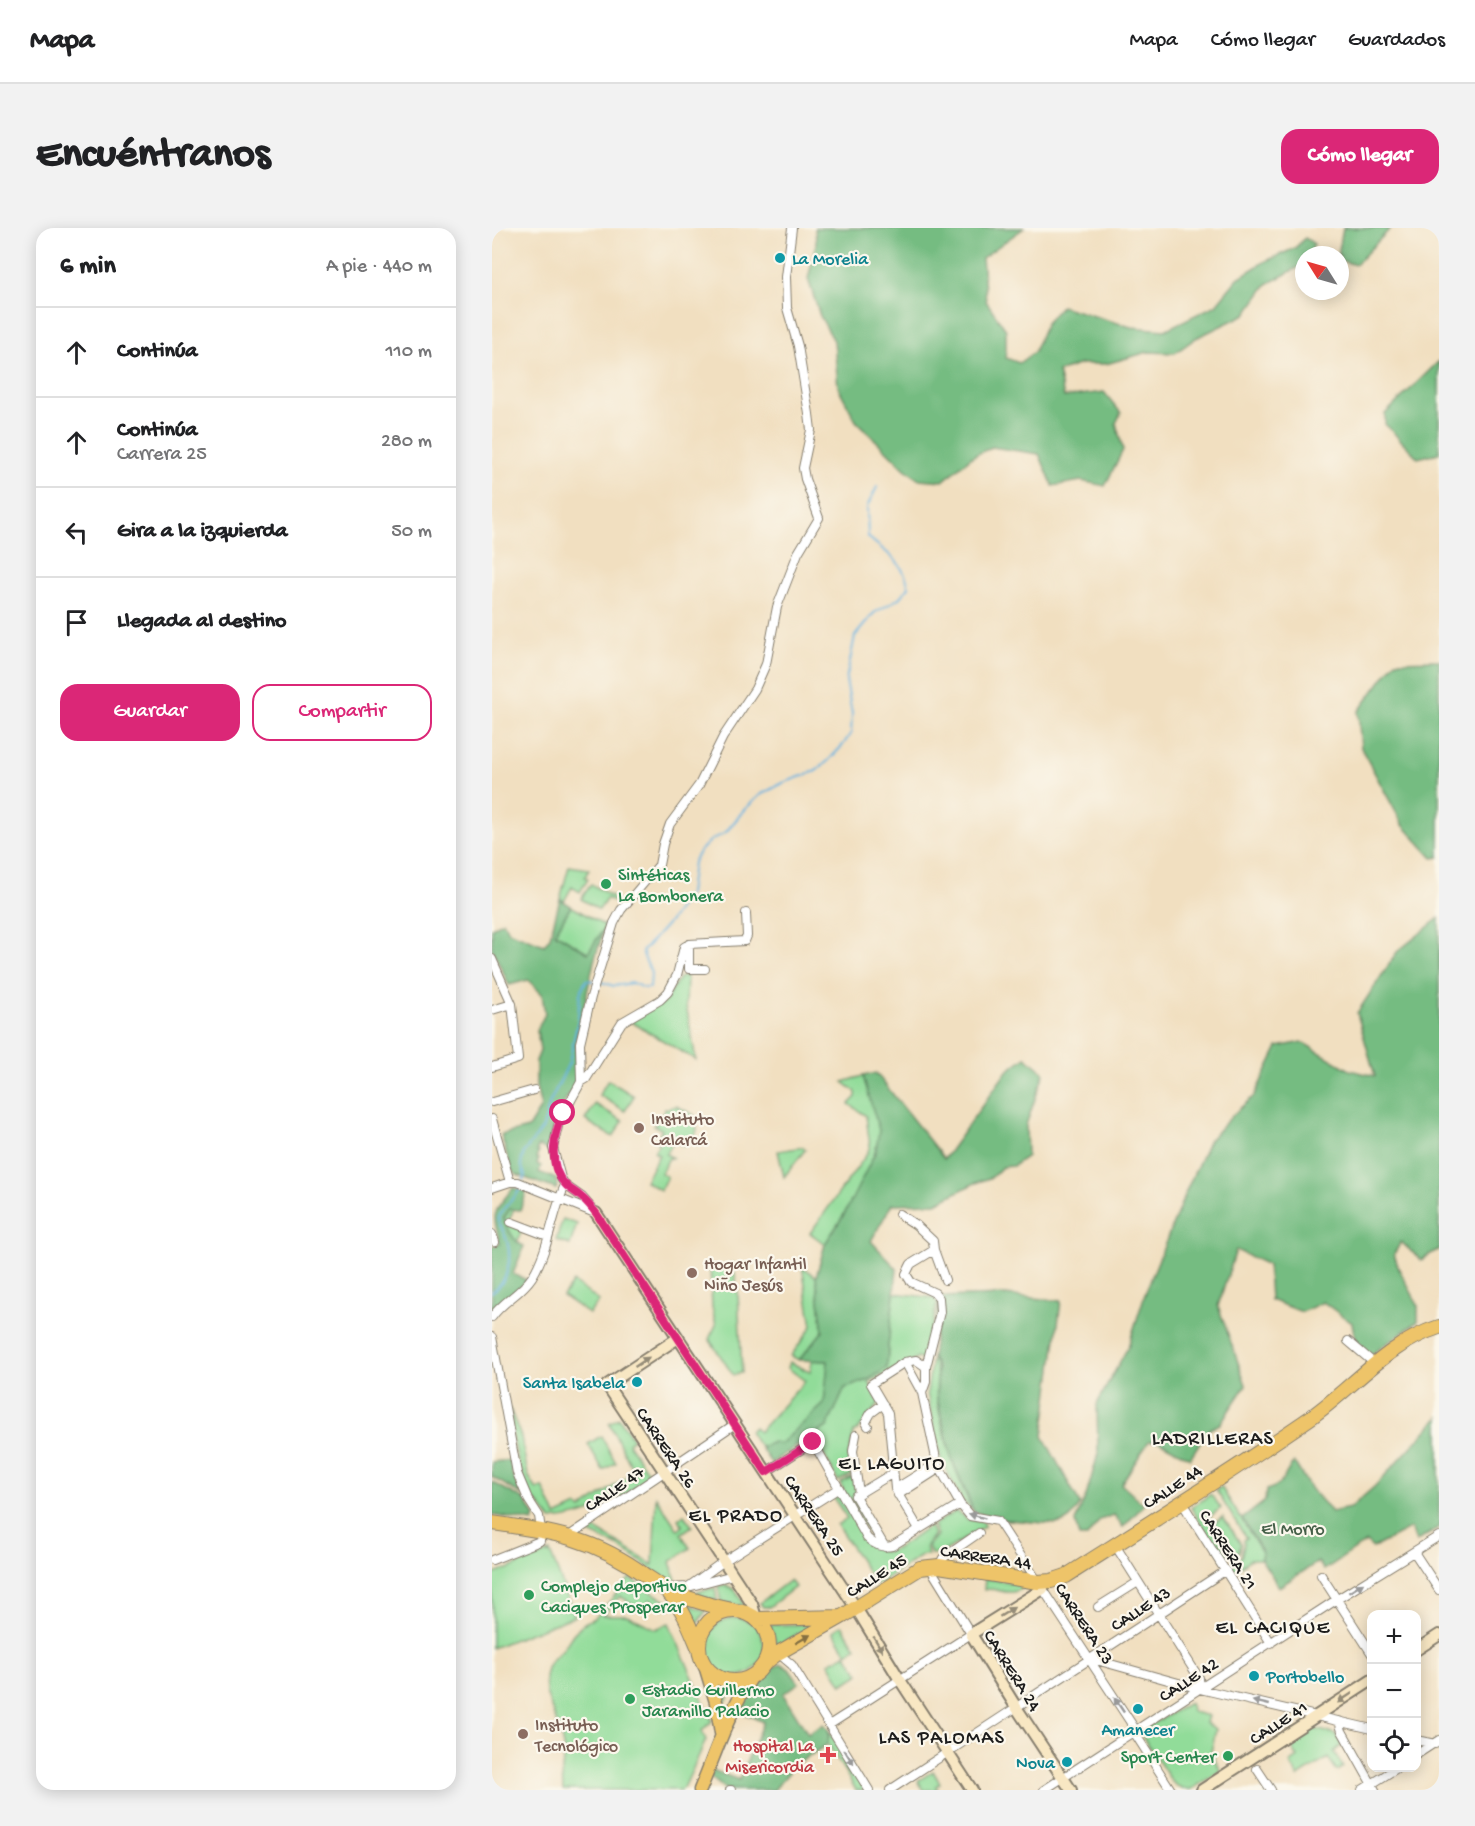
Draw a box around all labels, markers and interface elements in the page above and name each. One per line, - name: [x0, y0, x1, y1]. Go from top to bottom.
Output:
- text: Mapa: [30, 25, 94, 58]
- text: Mapa: [1129, 29, 1178, 54]
- text: Cómo llegar: [1211, 29, 1315, 54]
- text: Guardados: [1348, 29, 1445, 54]
- button: Cómo llegar: [1281, 129, 1439, 184]
- text: Encuéntranos: [36, 132, 270, 181]
- north arrow: [1295, 246, 1349, 300]
- place label: La Morelia: [792, 250, 869, 271]
- marker: La Morelia: [773, 251, 787, 265]
- text: 6 min: [60, 252, 116, 283]
- text: A pie · 440 m: [326, 256, 432, 279]
- icon: ahead: [60, 336, 93, 369]
- text: Continúa: [117, 339, 198, 365]
- text: 110 m: [386, 341, 432, 364]
- text: Continúa: [117, 418, 198, 444]
- icon: ahead: [60, 426, 93, 459]
- text: 280 m: [381, 431, 432, 454]
- text: Carrera 25: [117, 444, 207, 467]
- icon: left: [60, 516, 93, 549]
- text: Gira a la izquierda: [117, 519, 288, 545]
- text: 50 m: [391, 521, 432, 544]
- icon: arrive: [60, 606, 93, 639]
- text: Llegada al destino: [117, 609, 287, 635]
- button: Guardar: [60, 684, 240, 741]
- button: Compartir: [252, 684, 432, 741]
- place label: Sintéticas La Bombonera: [618, 866, 724, 908]
- marker: Sintéticas La Bombonera: [599, 877, 613, 891]
- route start: [549, 1099, 575, 1125]
- place label: Instituto Calarcá: [651, 1110, 714, 1152]
- marker: Instituto Calarcá: [632, 1121, 646, 1135]
- place label: Hogar Infantil Niño Jesús: [704, 1255, 807, 1297]
- marker: Hogar Infantil Niño Jesús: [685, 1266, 699, 1280]
- one-way arrow: [634, 1356, 650, 1367]
- place label: Santa Isabela: [523, 1374, 626, 1395]
- marker: Santa Isabela: [630, 1375, 644, 1389]
- street label: CARRERA 26: [630, 1404, 700, 1493]
- route end: [799, 1428, 825, 1454]
- district label: LADRILLERAS: [1152, 1429, 1274, 1452]
- district label: EL LAGUITO: [838, 1454, 946, 1477]
- street label: CALLE 44: [1140, 1461, 1207, 1515]
- street label: CALLE 47: [582, 1462, 650, 1517]
- street label: CARRERA 25: [778, 1472, 848, 1561]
- district label: EL PRADO: [689, 1506, 783, 1529]
- street label: CARRERA 21: [1193, 1507, 1260, 1594]
- one-way arrow: [968, 1511, 986, 1520]
- park label: El Morro: [1261, 1520, 1325, 1541]
- street label: CARRERA 44: [939, 1542, 1033, 1575]
- street label: CALLE 45: [843, 1550, 911, 1604]
- place label: Complejo deportivo Caciques Prosperar: [541, 1577, 687, 1619]
- street label: CARRERA 23: [1049, 1580, 1117, 1669]
- street label: CALLE 43: [1108, 1583, 1175, 1637]
- one-way arrow: [1348, 1583, 1364, 1594]
- marker: Complejo deportivo Caciques Prosperar: [522, 1588, 536, 1602]
- one-way arrow: [999, 1606, 1015, 1617]
- map controls: [1367, 1610, 1421, 1772]
- button: +: [1367, 1610, 1421, 1664]
- district label: EL CACIQUE: [1215, 1618, 1331, 1641]
- street label: CARRERA 24: [978, 1627, 1044, 1716]
- one-way arrow: [795, 1634, 812, 1644]
- one-way arrow: [873, 1636, 884, 1652]
- street label: CALLE 42: [1156, 1654, 1223, 1708]
- button: −: [1367, 1664, 1421, 1718]
- place label: Portobello: [1265, 1668, 1344, 1689]
- marker: Portobello: [1247, 1669, 1261, 1683]
- place label: Estadio Guillermo Jaramillo Palacio: [642, 1681, 775, 1723]
- marker: Estadio Guillermo Jaramillo Palacio: [623, 1692, 637, 1706]
- one-way arrow: [1337, 1692, 1353, 1704]
- one-way arrow: [1114, 1697, 1125, 1713]
- street label: CALLE 41: [1246, 1698, 1312, 1751]
- one-way arrow: [1251, 1698, 1270, 1707]
- marker: Amanecer: [1131, 1702, 1145, 1716]
- place label: Instituto Tecnológico: [534, 1716, 618, 1758]
- button: locate: [1367, 1718, 1421, 1772]
- place label: Amanecer: [1101, 1721, 1176, 1742]
- marker: Instituto Tecnológico: [516, 1727, 530, 1741]
- district label: LAS PALOMAS: [879, 1728, 1005, 1751]
- place label: Hospital La Misericordia: [725, 1737, 815, 1779]
- marker: Hospital La Misericordia: [819, 1746, 837, 1764]
- place label: Sport Center: [1121, 1748, 1218, 1769]
- one-way arrow: [844, 1749, 855, 1765]
- marker: Sport Center: [1221, 1749, 1235, 1763]
- place label: Nova: [1016, 1754, 1056, 1775]
- marker: Nova: [1060, 1755, 1074, 1769]

